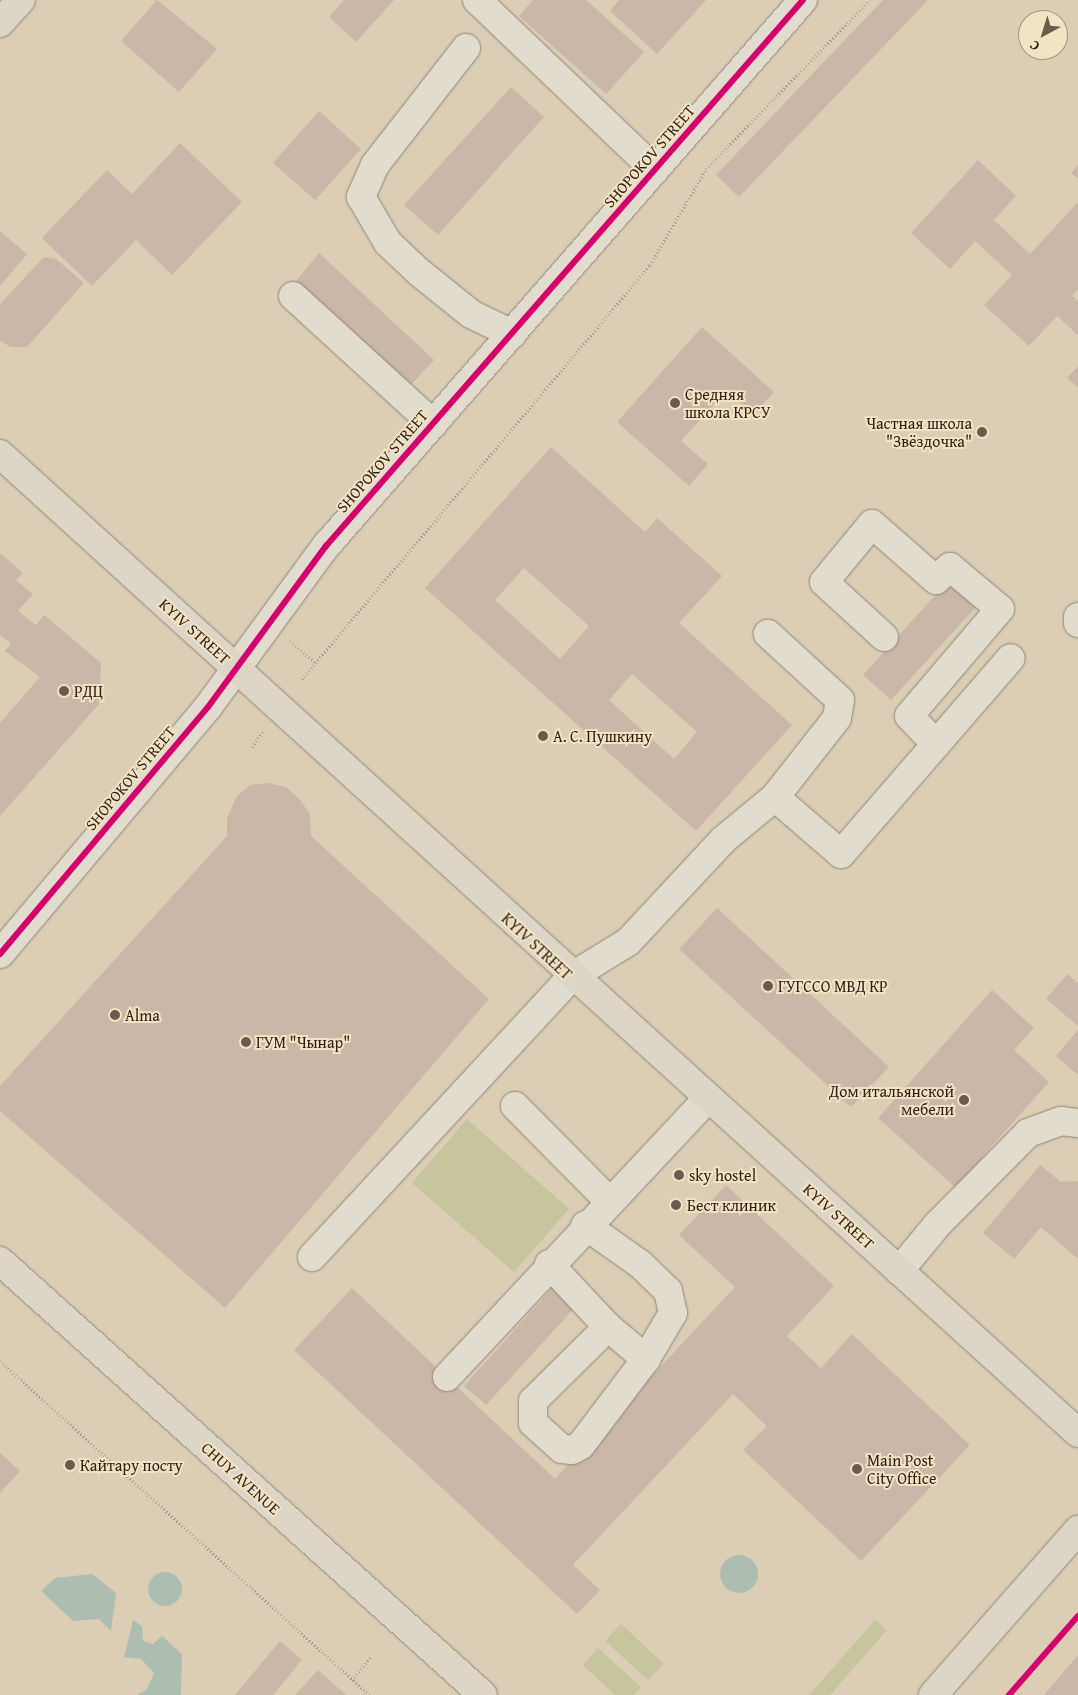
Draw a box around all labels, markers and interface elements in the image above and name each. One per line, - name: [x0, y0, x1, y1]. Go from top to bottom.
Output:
- north arrow: [1018, 10, 1068, 60]
- text: С: [1025, 36, 1044, 56]
- street label: SHOPOKOV STREET: [599, 101, 699, 211]
- place label: Средняя школа КРСУ: [685, 384, 770, 422]
- marker: Средняя школа КРСУ: [669, 397, 681, 409]
- street label: SHOPOKOV STREET: [332, 406, 432, 516]
- place label: Частная школа "Звёздочка": [866, 413, 972, 451]
- marker: Частная школа "Звёздочка": [976, 426, 988, 438]
- street label: KYIV STREET: [155, 594, 235, 668]
- place label: РДЦ: [74, 681, 103, 701]
- marker: РДЦ: [58, 685, 70, 697]
- street label: SHOPOKOV STREET: [81, 722, 179, 834]
- place label: А. С. Пушкину: [553, 726, 652, 746]
- marker: А. С. Пушкину: [537, 730, 549, 742]
- street label: KYIV STREET: [498, 909, 576, 983]
- place label: ГУГССО МВД КР: [778, 976, 888, 996]
- marker: ГУГССО МВД КР: [762, 980, 774, 992]
- place label: Alma: [125, 1005, 160, 1025]
- marker: Alma: [109, 1009, 121, 1021]
- place label: ГУМ "Чынар": [256, 1032, 350, 1052]
- marker: ГУМ "Чынар": [240, 1036, 252, 1048]
- place label: Дом итальянской мебели: [829, 1081, 954, 1119]
- marker: Дом итальянской мебели: [958, 1094, 970, 1106]
- place label: sky hostel: [689, 1165, 756, 1185]
- marker: sky hostel: [673, 1169, 685, 1181]
- street label: KYIV STREET: [799, 1179, 879, 1253]
- place label: Бест клиник: [687, 1195, 776, 1215]
- marker: Бест клиник: [669, 1198, 683, 1212]
- street label: CHUY AVENUE: [198, 1438, 284, 1518]
- place label: Main Post City Office: [867, 1450, 936, 1488]
- place label: Кайтару посту: [80, 1455, 183, 1475]
- marker: Кайтару посту: [64, 1459, 76, 1471]
- marker: Main Post City Office: [851, 1463, 863, 1475]

